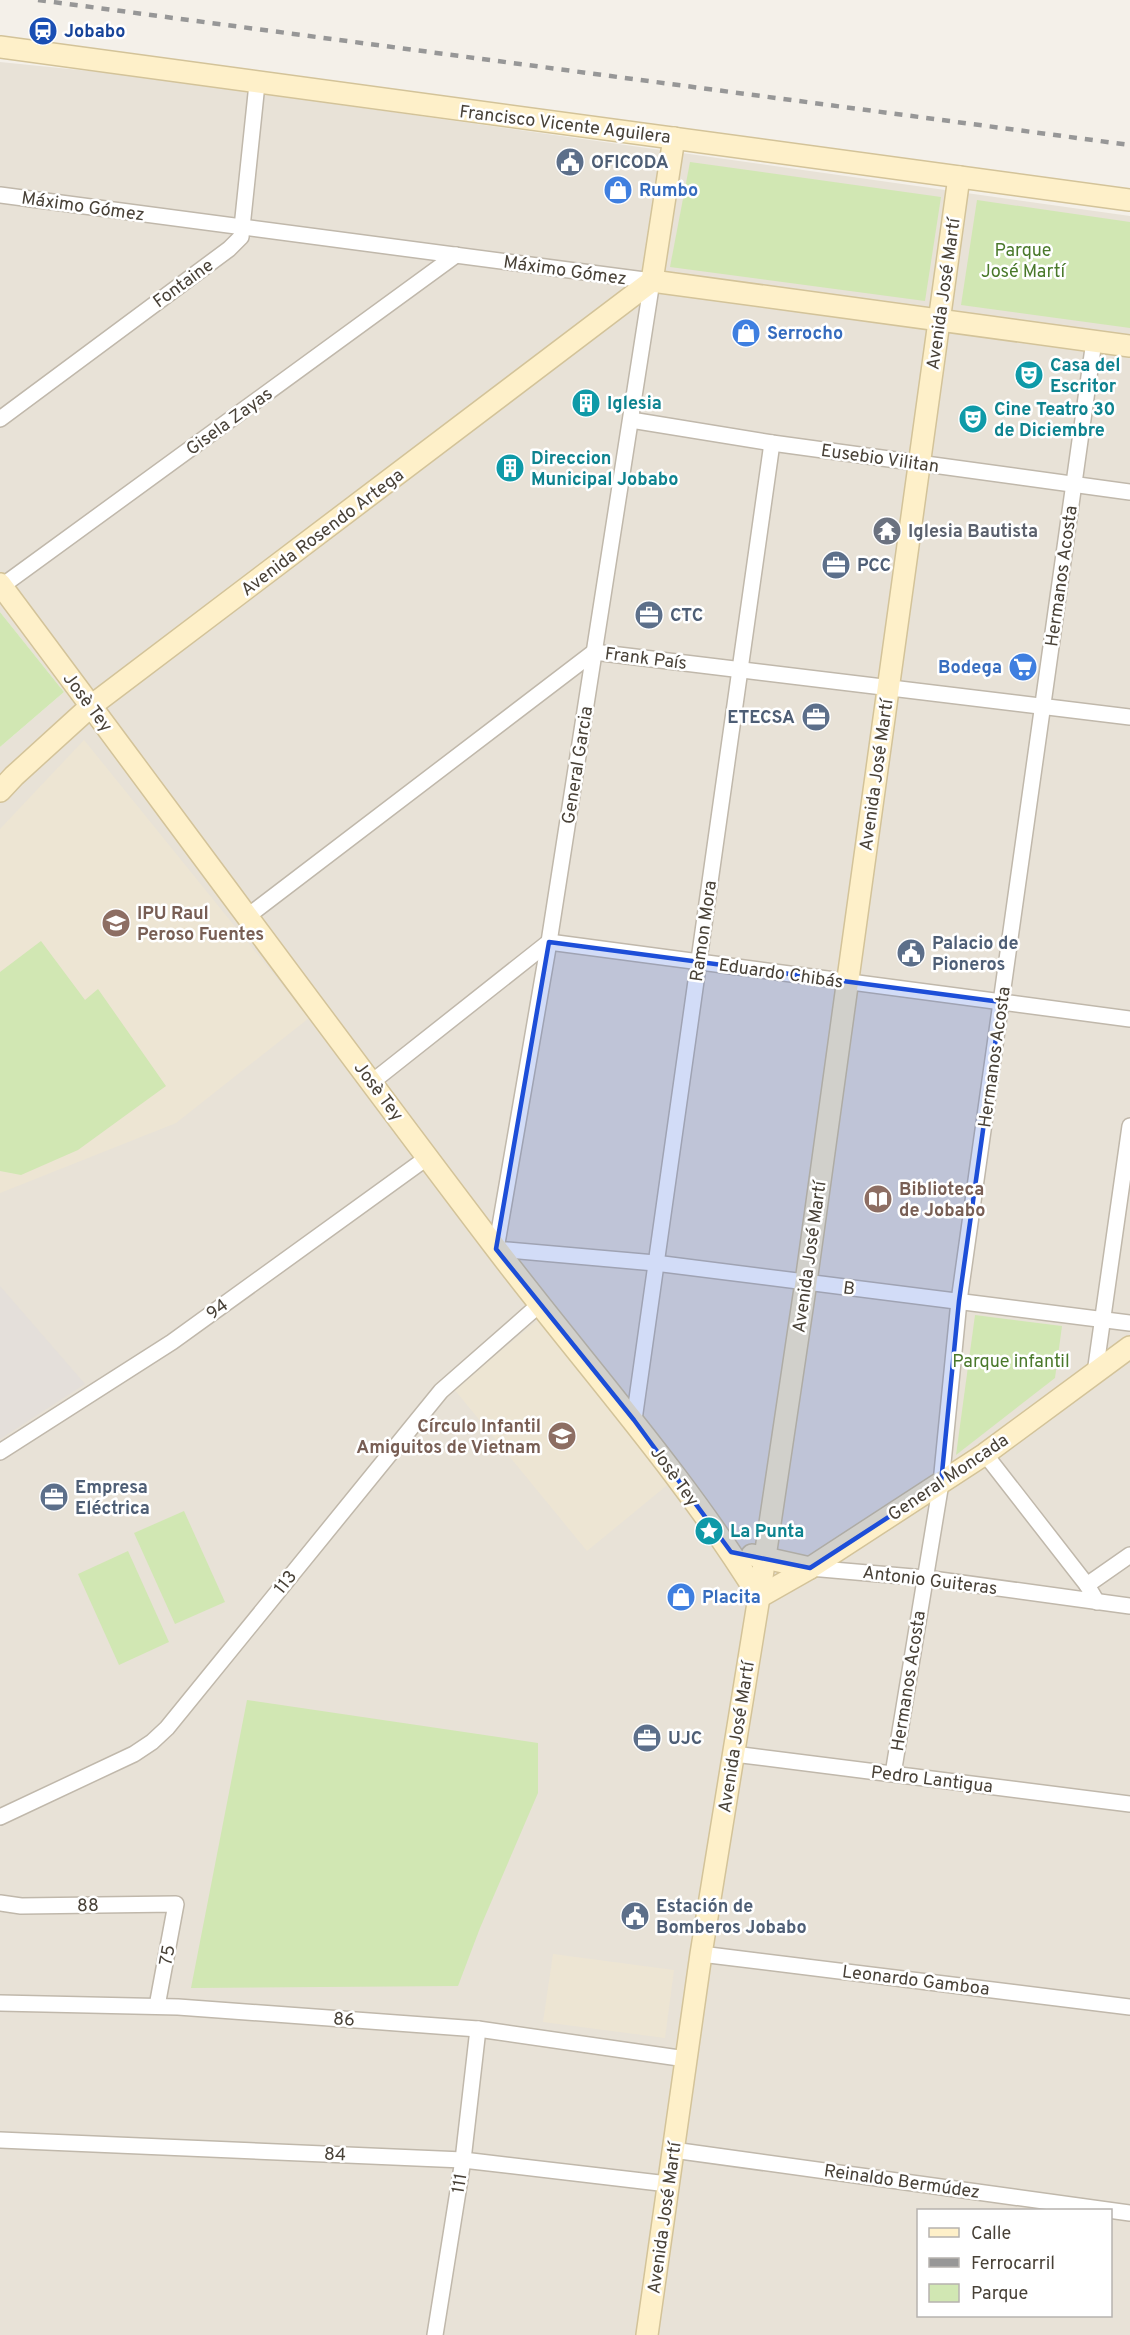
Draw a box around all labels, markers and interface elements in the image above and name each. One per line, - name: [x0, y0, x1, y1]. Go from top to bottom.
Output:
- station icon: Jobabo: [27, 15, 59, 47]
- place label: Jobabo: [64, 21, 125, 44]
- street label: Francisco Vicente Aguilera: [458, 101, 672, 150]
- public building icon: OFICODA: [554, 146, 586, 178]
- place label: OFICODA: [591, 152, 669, 175]
- shop icon: Rumbo: [602, 174, 634, 206]
- place label: Rumbo: [639, 180, 698, 203]
- street label: Máximo Gómez: [20, 187, 146, 228]
- street label: Avenida José Martí: [922, 215, 967, 372]
- park label: Parque José Martí: [981, 240, 1067, 284]
- street label: Máximo Gómez: [502, 251, 628, 292]
- street label: Fontaine: [149, 255, 219, 314]
- shop icon: Serrocho: [730, 317, 762, 349]
- place label: Serrocho: [767, 323, 843, 346]
- place label: Casa del Escritor: [1050, 355, 1120, 399]
- theatre icon: Casa del Escritor: [1013, 359, 1045, 391]
- street label: Gisela Zayas: [182, 383, 278, 461]
- building icon: Iglesia: [570, 387, 602, 419]
- place label: Iglesia: [607, 393, 662, 416]
- place label: Cine Teatro 30 de Diciembre: [994, 399, 1115, 443]
- theatre icon: Cine Teatro 30 de Diciembre: [957, 403, 989, 435]
- street label: Eusebio Vilitan: [819, 440, 940, 479]
- place label: Direccion Municipal Jobabo: [531, 448, 679, 492]
- building icon: Direccion Municipal Jobabo: [494, 452, 526, 484]
- street label: Avenida Rosendo Artega: [237, 464, 409, 602]
- street label: Hermanos Acosta: [1041, 504, 1084, 648]
- temple icon: Iglesia Bautista: [871, 515, 903, 547]
- place label: Iglesia Bautista: [908, 521, 1038, 544]
- office icon: PCC: [820, 549, 852, 581]
- place label: PCC: [857, 555, 891, 578]
- office icon: CTC: [633, 599, 665, 631]
- place label: CTC: [670, 605, 703, 628]
- street label: Frank País: [603, 643, 688, 676]
- supermarket icon: Bodega: [1007, 651, 1039, 683]
- place label: Bodega: [938, 657, 1002, 680]
- street label: Josè Tey: [57, 668, 117, 737]
- street label: Avenida José Martí: [855, 696, 900, 853]
- office icon: ETECSA: [800, 701, 832, 733]
- street label: General Garcia: [558, 705, 599, 826]
- place label: ETECSA: [727, 707, 795, 730]
- street label: Ramon Mora: [686, 879, 723, 983]
- place label: IPU Raul Peroso Fuentes: [137, 903, 264, 947]
- school or university icon: IPU Raul Peroso Fuentes: [100, 907, 132, 939]
- place label: Palacio de Pioneros: [932, 933, 1018, 977]
- public building icon: Palacio de Pioneros: [895, 937, 927, 969]
- street label: Eduardo Chibás: [717, 954, 845, 995]
- street label: Hermanos Acosta: [974, 985, 1017, 1129]
- street label: Josè Tey: [348, 1057, 408, 1126]
- street label: Avenida José Martí: [788, 1178, 833, 1335]
- place label: Biblioteca de Jobabo: [899, 1179, 985, 1223]
- library icon: Biblioteca de Jobabo: [862, 1183, 894, 1215]
- street label: B: [842, 1277, 856, 1302]
- street label: 94: [202, 1294, 234, 1326]
- park label: Parque infantil: [952, 1351, 1070, 1374]
- place label: Círculo Infantil Amiguitos de Vietnam: [356, 1416, 541, 1460]
- school or university icon: Círculo Infantil Amiguitos de Vietnam: [546, 1420, 578, 1452]
- street label: General Moncada: [884, 1429, 1014, 1527]
- street label: Josè Tey: [644, 1442, 703, 1512]
- place label: Empresa Eléctrica: [75, 1477, 150, 1521]
- office icon: Empresa Eléctrica: [38, 1481, 70, 1513]
- place icon: La Punta: [693, 1515, 725, 1547]
- place label: La Punta: [730, 1521, 804, 1544]
- street label: Antonio Guiteras: [861, 1562, 999, 1601]
- street label: 113: [270, 1566, 303, 1600]
- shop icon: Placita: [665, 1581, 697, 1613]
- place label: Placita: [702, 1587, 761, 1610]
- street label: Hermanos Acosta: [887, 1609, 932, 1753]
- street label: Avenida José Martí: [714, 1658, 761, 1815]
- office icon: UJC: [631, 1722, 663, 1754]
- place label: UJC: [668, 1728, 702, 1751]
- street label: Pedro Lantigua: [869, 1762, 994, 1799]
- street label: 88: [77, 1895, 99, 1918]
- place label: Estación de Bomberos Jobabo: [656, 1896, 807, 1940]
- public building icon: Estación de Bomberos Jobabo: [619, 1900, 651, 1932]
- street label: 75: [155, 1943, 182, 1967]
- street label: Leonardo Gamboa: [841, 1961, 991, 2002]
- street label: 86: [332, 2008, 356, 2033]
- street label: Avenida José Martí: [643, 2139, 688, 2296]
- street label: 84: [323, 2144, 346, 2167]
- street label: Reinaldo Bermúdez: [822, 2160, 981, 2205]
- street label: 111: [448, 2171, 473, 2195]
- legend: [917, 2209, 1112, 2317]
- text: Calle: [971, 2223, 1011, 2246]
- text: Ferrocarril: [971, 2253, 1055, 2276]
- text: Parque: [971, 2283, 1028, 2306]

